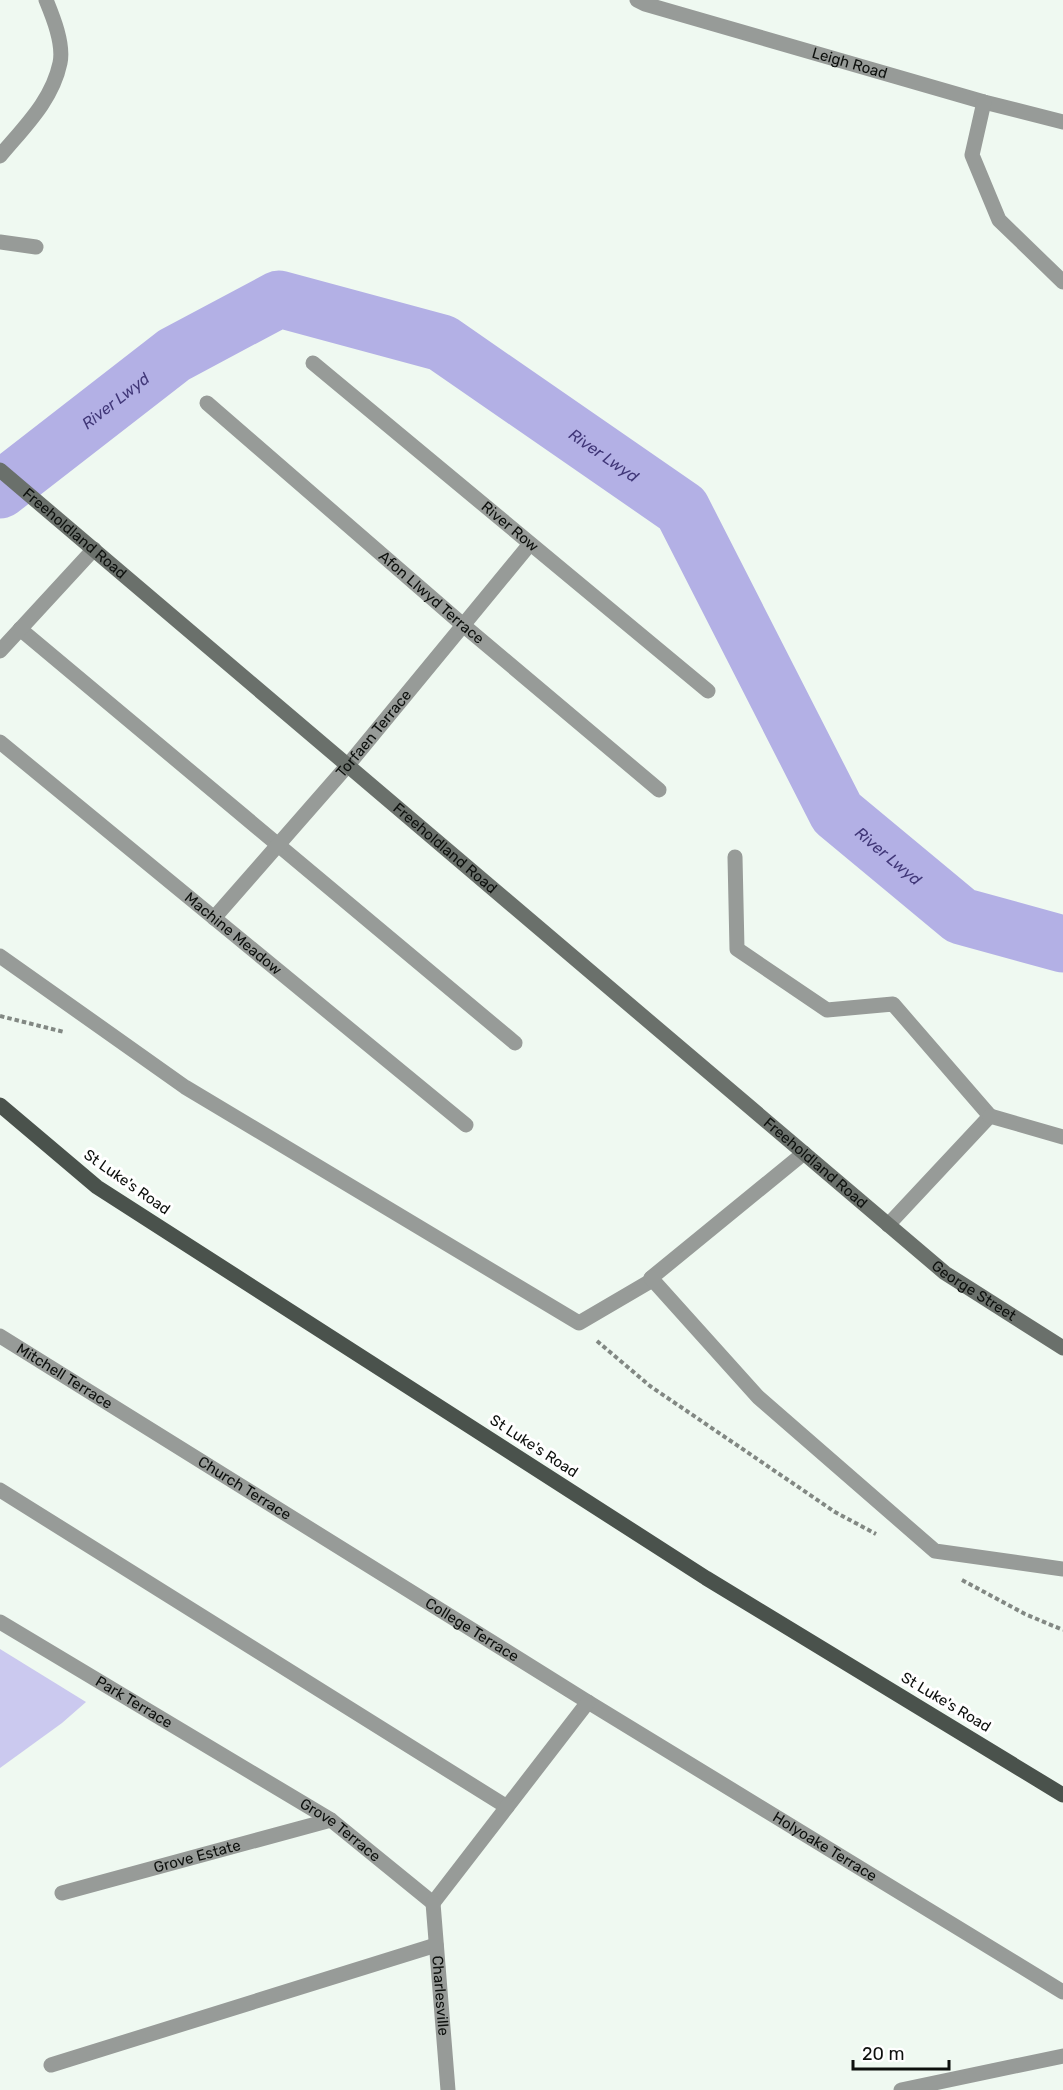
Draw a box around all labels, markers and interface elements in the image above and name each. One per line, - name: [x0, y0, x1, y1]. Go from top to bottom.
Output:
- street label: Leigh Road: [810, 44, 890, 83]
- water label: River Lwyd: [78, 368, 153, 433]
- water label: River Lwyd: [565, 424, 643, 486]
- street label: Freeholdland Road: [19, 484, 130, 583]
- street label: River Row: [478, 498, 542, 556]
- street label: Afon Llwyd Terrace: [375, 547, 488, 648]
- street label: Torfaen Terrace: [332, 686, 415, 781]
- street label: Freeholdland Road: [389, 799, 501, 897]
- water label: River Lwyd: [851, 823, 926, 889]
- street label: Machine Meadow: [181, 889, 286, 979]
- street label: Freeholdland Road: [760, 1114, 871, 1212]
- street label: St Luke's Road: [80, 1146, 174, 1218]
- street label: George Street: [928, 1257, 1020, 1325]
- street label: Mitchell Terrace: [13, 1340, 116, 1413]
- street label: St Luke's Road: [487, 1411, 581, 1481]
- street label: Church Terrace: [195, 1452, 294, 1524]
- street label: College Terrace: [422, 1594, 522, 1666]
- street label: St Luke's Road: [898, 1668, 994, 1736]
- street label: Park Terrace: [92, 1672, 176, 1732]
- street label: Grove Terrace: [297, 1795, 384, 1866]
- street label: Holyoake Terrace: [769, 1808, 880, 1885]
- street label: Grove Estate: [152, 1836, 243, 1877]
- street label: Charlesville: [428, 1955, 453, 2036]
- scale bar: [853, 2033, 949, 2071]
- text: 20 m: [862, 2043, 904, 2065]

